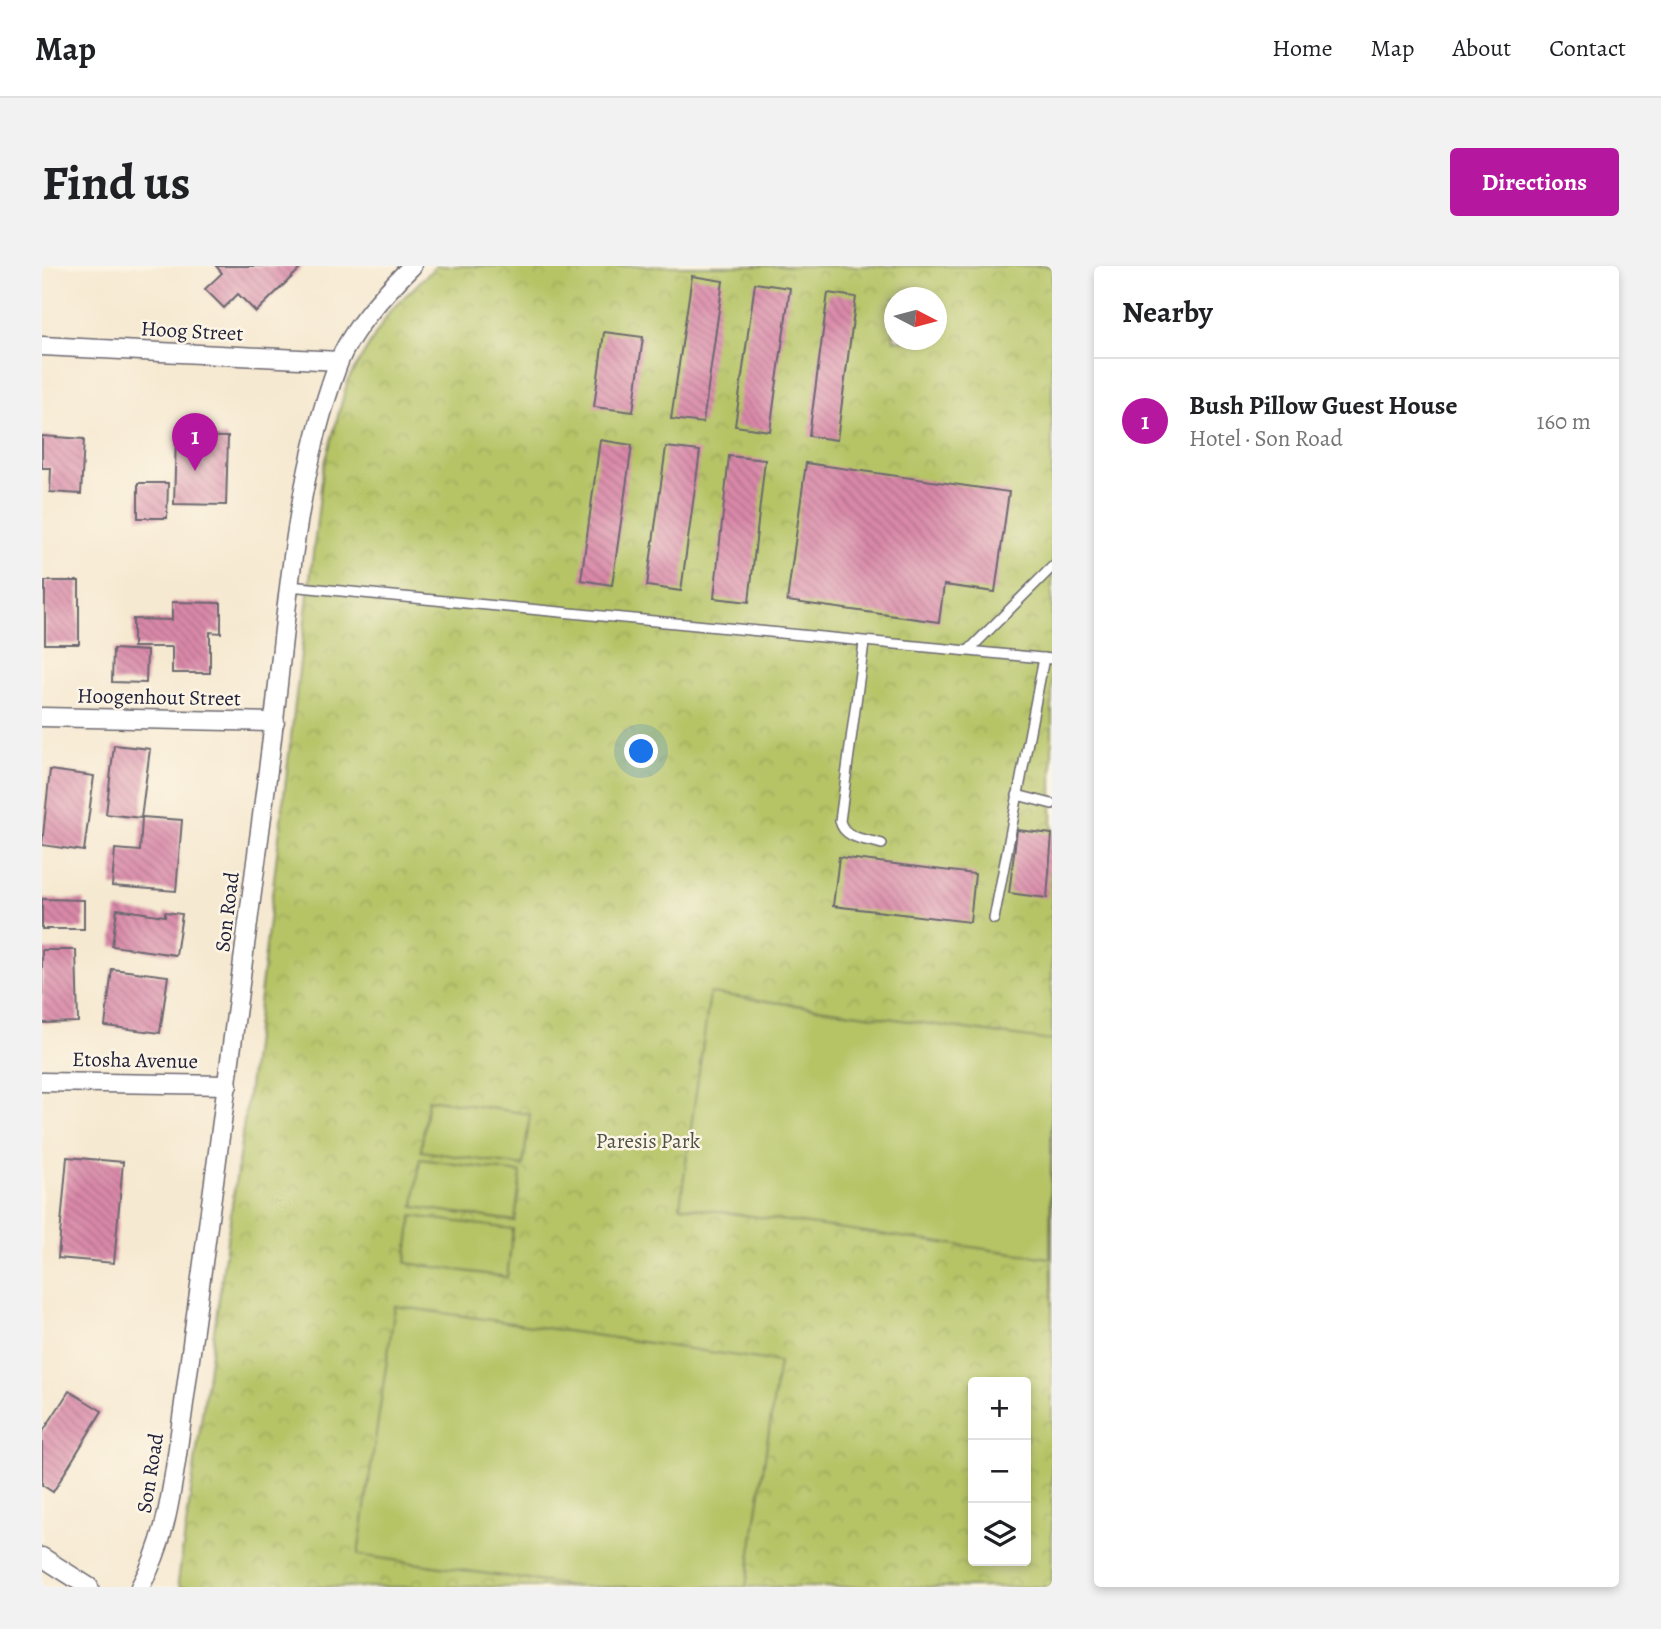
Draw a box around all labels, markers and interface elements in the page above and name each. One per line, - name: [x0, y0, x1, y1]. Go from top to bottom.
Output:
- text: Map: [35, 26, 96, 71]
- text: Home: [1272, 32, 1333, 64]
- text: Map: [1371, 32, 1415, 64]
- text: About: [1453, 32, 1511, 64]
- text: Contact: [1549, 32, 1626, 64]
- button: Directions: [1450, 148, 1619, 216]
- text: Find us: [42, 149, 190, 216]
- north arrow: [884, 287, 947, 350]
- text: Nearby: [1122, 292, 1213, 332]
- street label: Hoog Street: [140, 314, 244, 348]
- text: Bush Pillow Guest House: [1189, 388, 1457, 423]
- text: 1: [1141, 406, 1149, 437]
- text: 160 m: [1537, 406, 1591, 437]
- pin: 1: [172, 413, 218, 471]
- text: Hotel · Son Road: [1189, 423, 1343, 454]
- street label: Hoogenhout Street: [77, 682, 241, 712]
- your location: [624, 734, 658, 768]
- street label: Son Road: [208, 870, 246, 954]
- street label: Etosha Avenue: [72, 1045, 198, 1075]
- park label: Paresis Park: [596, 1127, 701, 1155]
- map controls: [968, 1377, 1031, 1566]
- button: +: [968, 1377, 1031, 1440]
- street label: Son Road: [130, 1430, 170, 1515]
- button: −: [968, 1440, 1031, 1503]
- button: layers: [968, 1503, 1031, 1566]

